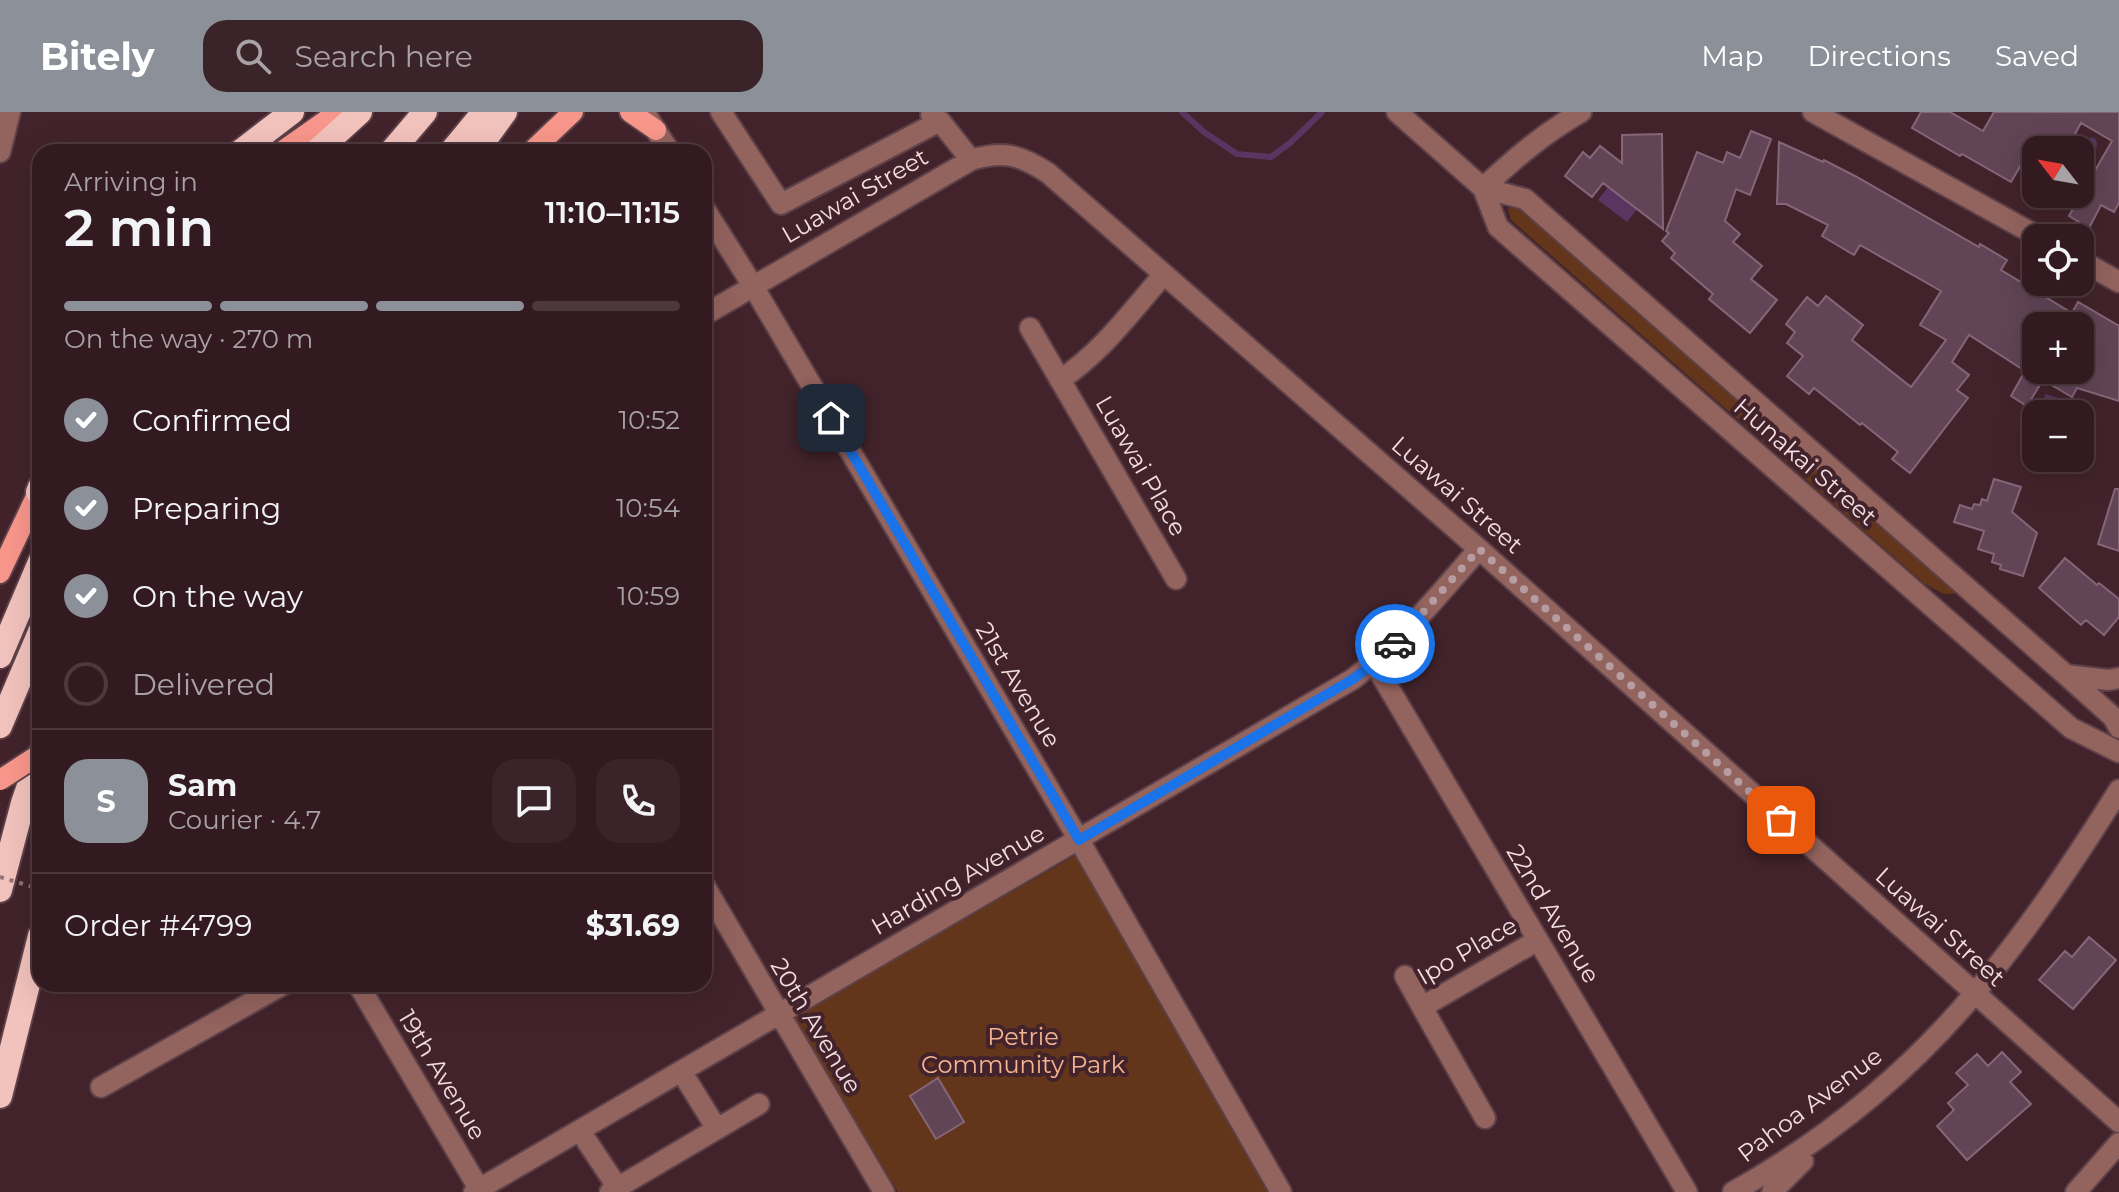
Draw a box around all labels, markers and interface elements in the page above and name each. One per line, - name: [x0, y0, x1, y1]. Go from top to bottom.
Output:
- search box: [203, 20, 763, 92]
- text: Bitely: [40, 33, 155, 80]
- icon: search: [231, 34, 275, 78]
- text: Search here: [295, 38, 473, 75]
- text: Map: [1701, 39, 1763, 73]
- text: Directions: [1807, 39, 1951, 73]
- text: Saved: [1995, 39, 2079, 73]
- north arrow: [2022, 136, 2094, 208]
- map controls: [2022, 136, 2094, 472]
- street label: Luawai Street: [776, 142, 933, 249]
- text: Arriving in: [64, 166, 198, 198]
- text: 11:10–11:15: [545, 194, 680, 231]
- text: 2 min: [64, 196, 214, 259]
- button: locate: [2022, 224, 2094, 296]
- button: +: [2022, 312, 2094, 384]
- text: On the way · 270 m: [64, 323, 313, 355]
- pin: [797, 384, 865, 452]
- street label: Luawai Place: [1090, 390, 1193, 541]
- street label: Hunakai Street: [1728, 392, 1883, 532]
- icon: home: [809, 396, 853, 440]
- icon: check: [64, 398, 108, 442]
- button: −: [2022, 400, 2094, 472]
- text: Confirmed: [132, 402, 292, 439]
- text: 10:52: [619, 404, 680, 436]
- street label: Luawai Street: [1386, 430, 1529, 560]
- icon: check: [64, 486, 108, 530]
- text: Preparing: [132, 490, 281, 527]
- text: 10:54: [616, 492, 680, 524]
- icon: check: [64, 574, 108, 618]
- text: On the way: [132, 578, 303, 615]
- text: 10:59: [617, 580, 680, 612]
- courier: [1355, 604, 1435, 684]
- street label: 21st Avenue: [970, 617, 1067, 752]
- icon: car: [1373, 622, 1417, 666]
- text: Delivered: [132, 666, 275, 703]
- button: chat: [492, 759, 576, 843]
- button: phone: [596, 759, 680, 843]
- text: Sam: [168, 767, 237, 804]
- text: S: [96, 783, 116, 820]
- pin: [1747, 786, 1815, 854]
- icon: bag: [1759, 798, 1803, 842]
- text: Courier · 4.7: [168, 804, 321, 836]
- street label: Harding Avenue: [866, 818, 1050, 941]
- street label: 22nd Avenue: [1501, 839, 1606, 988]
- street label: Luawai Street: [1870, 861, 2011, 992]
- text: Order #4799: [64, 907, 253, 944]
- text: $31.69: [586, 907, 680, 944]
- street label: Ipo Place: [1412, 910, 1522, 991]
- street label: 20th Avenue: [765, 953, 868, 1099]
- street label: 19th Avenue: [392, 1005, 493, 1145]
- park label: Petrie Community Park: [921, 1022, 1126, 1079]
- street label: Pahoa Avenue: [1732, 1041, 1888, 1168]

